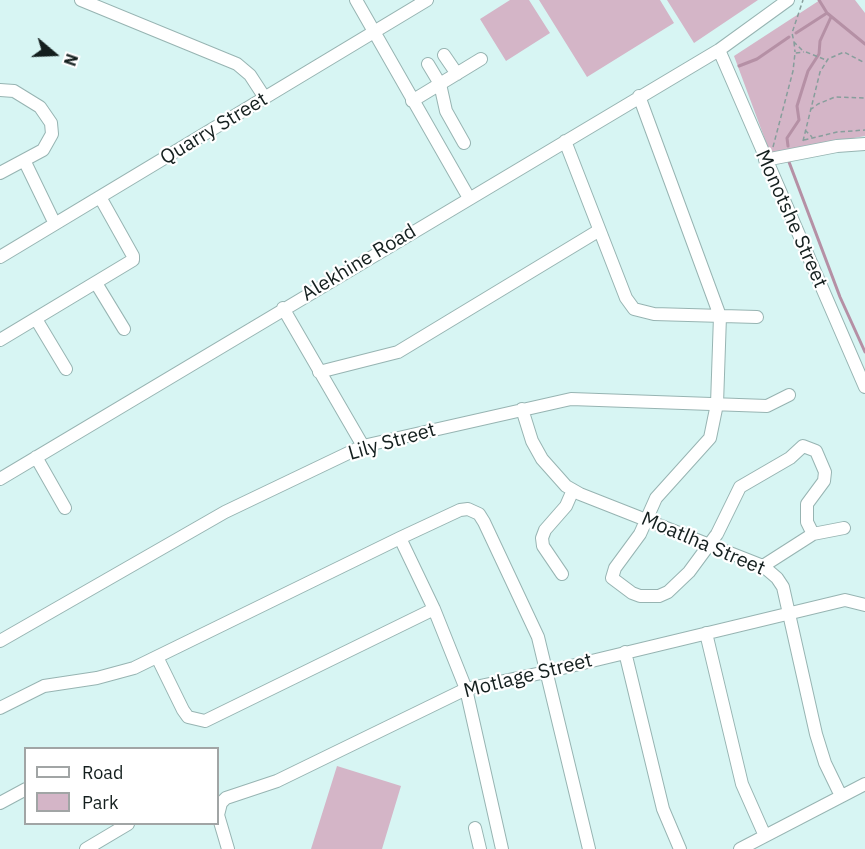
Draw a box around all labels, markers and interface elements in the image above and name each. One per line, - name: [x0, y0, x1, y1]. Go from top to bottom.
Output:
- north arrow: [24, 24, 84, 84]
- text: N: [60, 51, 82, 69]
- street label: Quarry Street: [156, 88, 272, 170]
- street label: Monotshe Street: [750, 146, 832, 292]
- street label: Alekhine Road: [297, 219, 421, 307]
- street label: Lily Street: [346, 418, 438, 466]
- street label: Moatlha Street: [637, 507, 769, 581]
- street label: Motlage Street: [461, 648, 595, 704]
- legend: [24, 747, 219, 825]
- text: Road: [82, 761, 123, 784]
- text: Park: [82, 791, 118, 814]

